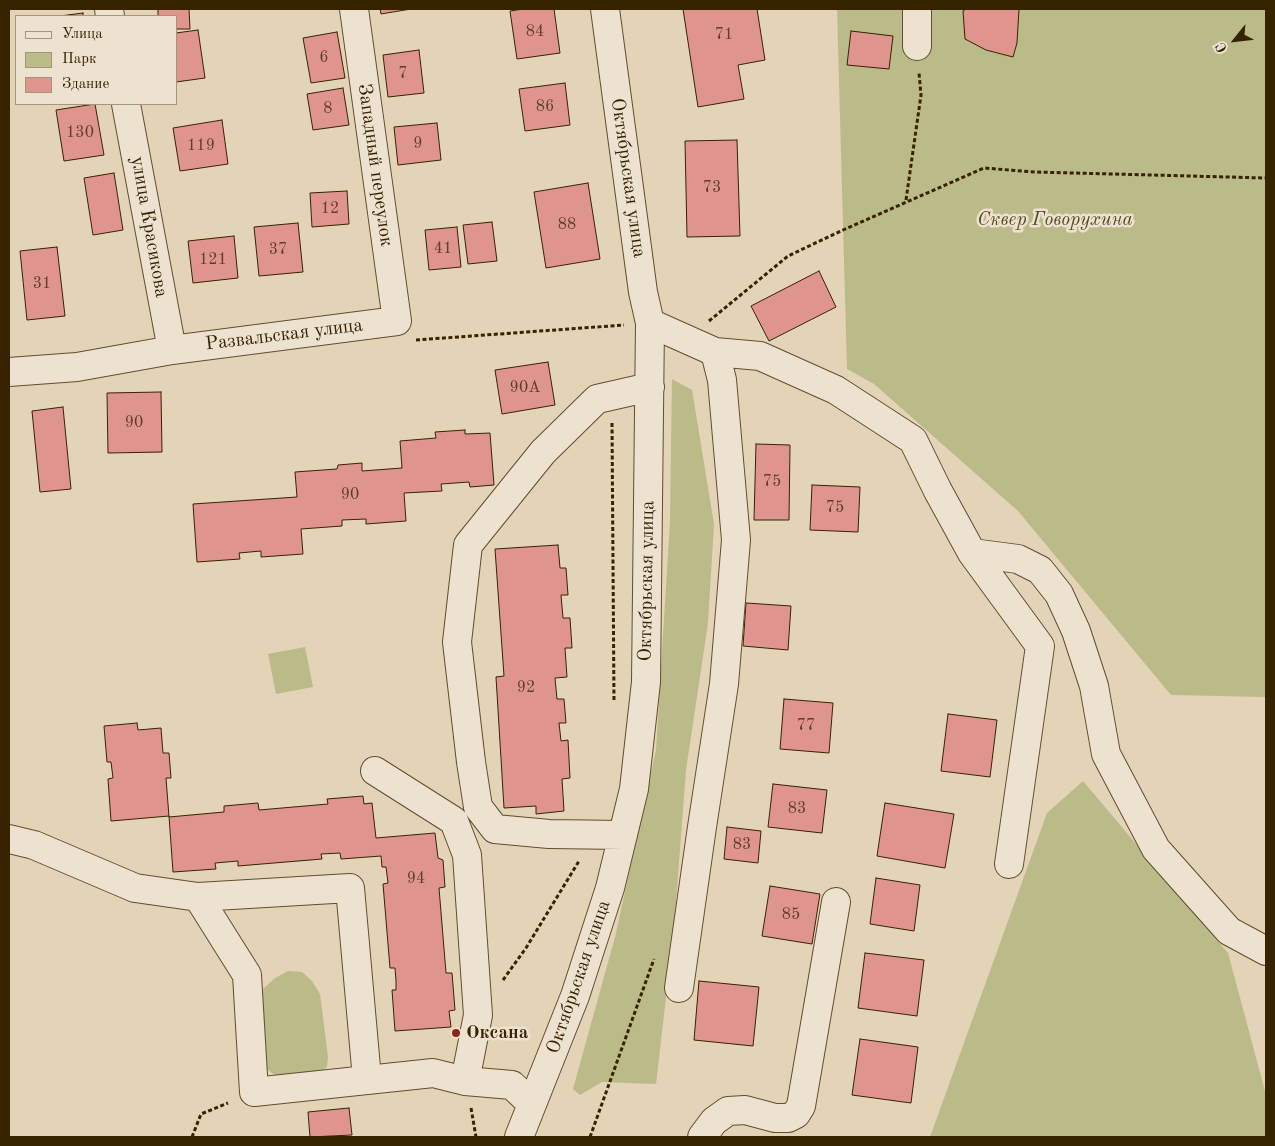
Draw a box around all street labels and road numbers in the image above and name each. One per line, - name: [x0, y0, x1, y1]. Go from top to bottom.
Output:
- street label: Западный переулок: [352, 82, 398, 248]
- street label: Октябрьская улица: [606, 97, 650, 259]
- street label: улица Красикова: [125, 155, 173, 299]
- street label: Развальская улица: [204, 314, 364, 356]
- street label: Октябрьская улица: [634, 500, 660, 662]
- street label: Октябрьская улица: [542, 897, 616, 1057]

